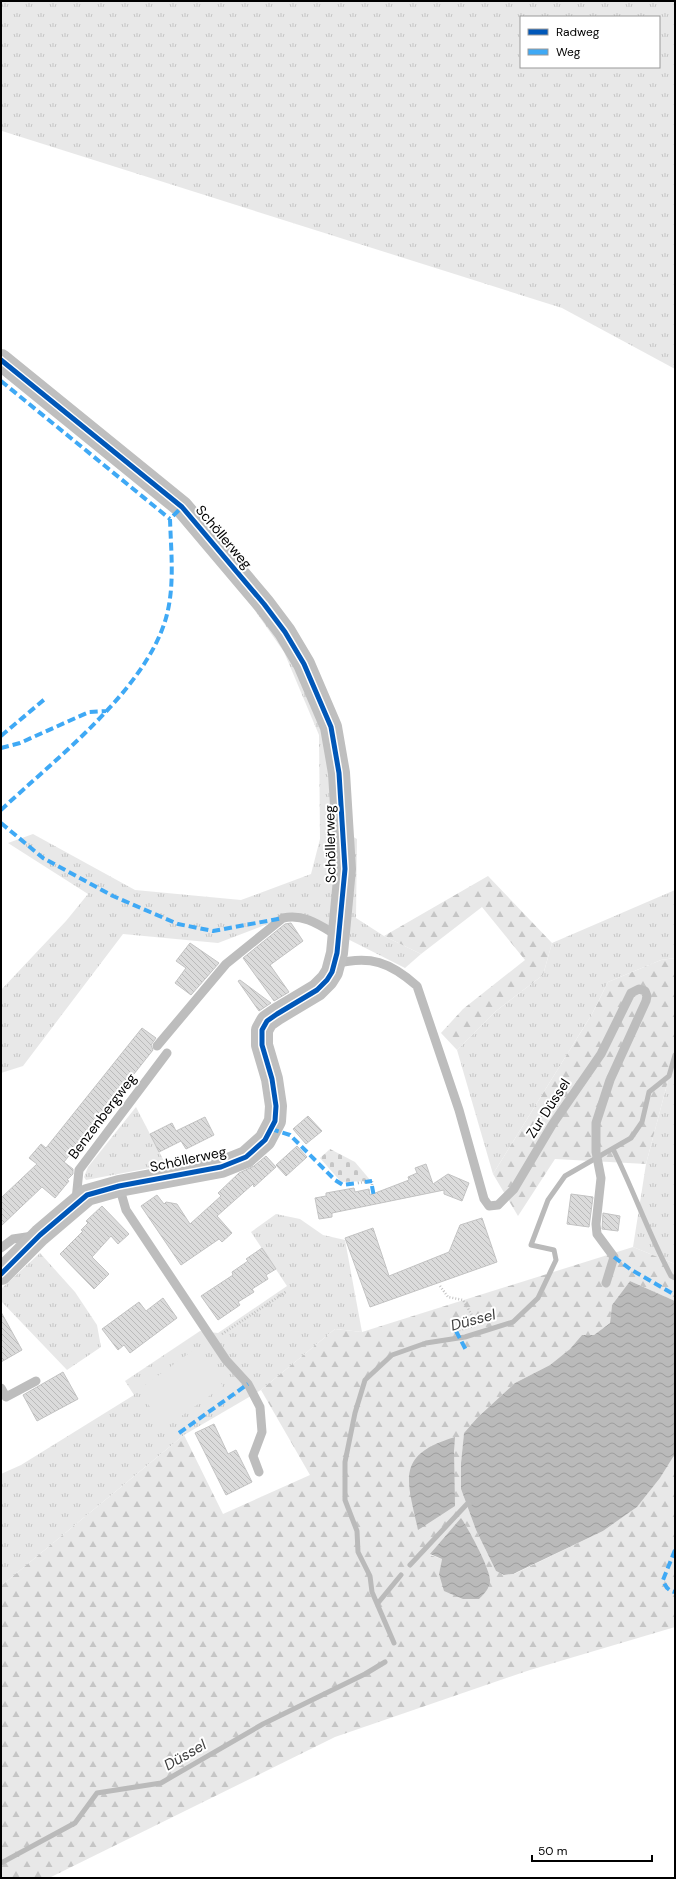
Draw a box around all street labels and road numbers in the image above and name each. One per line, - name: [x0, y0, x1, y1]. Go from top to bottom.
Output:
- street label: Schöllerweg: [192, 501, 256, 573]
- street label: Schöllerweg: [320, 805, 340, 883]
- street label: Benzenbergweg: [64, 1070, 140, 1162]
- street label: Zur Düssel: [522, 1075, 574, 1141]
- street label: Schöllerweg: [148, 1142, 228, 1176]

